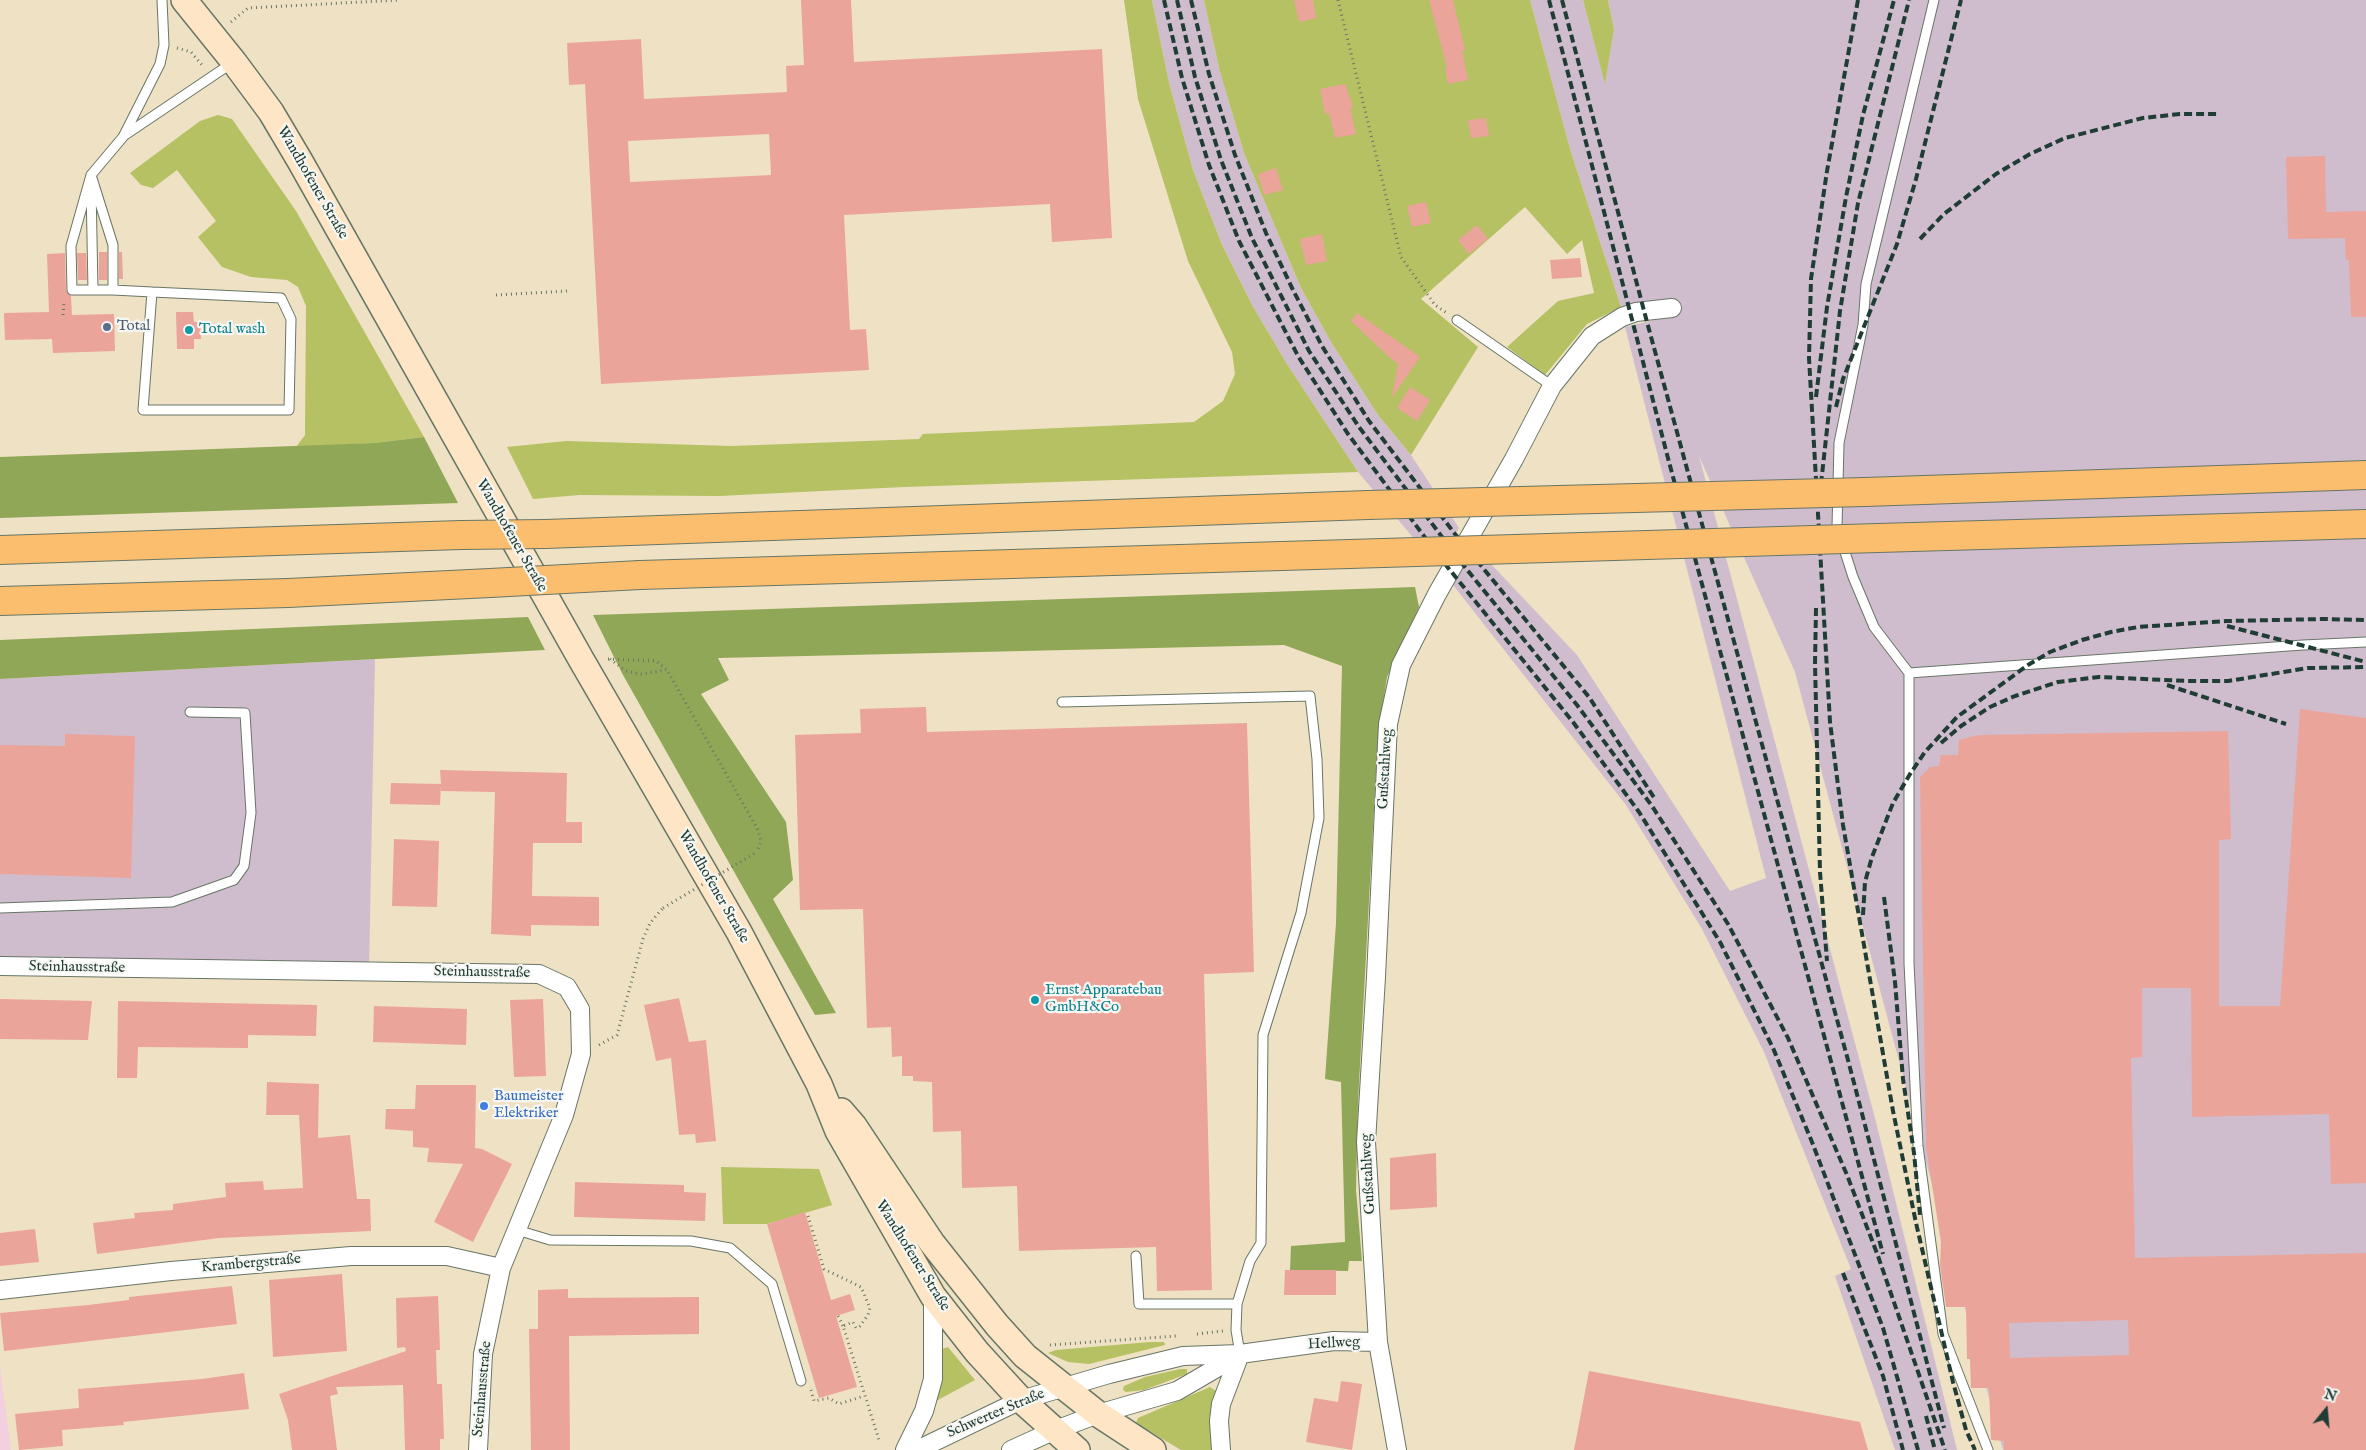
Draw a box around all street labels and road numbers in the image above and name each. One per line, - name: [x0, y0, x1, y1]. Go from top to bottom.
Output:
- street label: Wandhofener Straße: [272, 123, 352, 243]
- street label: Wandhofener Straße: [471, 476, 551, 596]
- street label: Gußstahlweg: [1375, 728, 1397, 810]
- street label: Wandhofener Straße: [673, 827, 753, 947]
- street label: Steinhausstraße: [29, 958, 125, 978]
- street label: Steinhausstraße: [434, 963, 530, 983]
- street label: Gußstahlweg: [1358, 1133, 1380, 1215]
- street label: Wandhofener Straße: [871, 1197, 953, 1315]
- street label: Krambergstraße: [200, 1251, 302, 1277]
- street label: Hellweg: [1307, 1334, 1361, 1354]
- street label: Steinhausstraße: [470, 1340, 496, 1438]
- street label: Schwerter Straße: [944, 1385, 1048, 1443]

